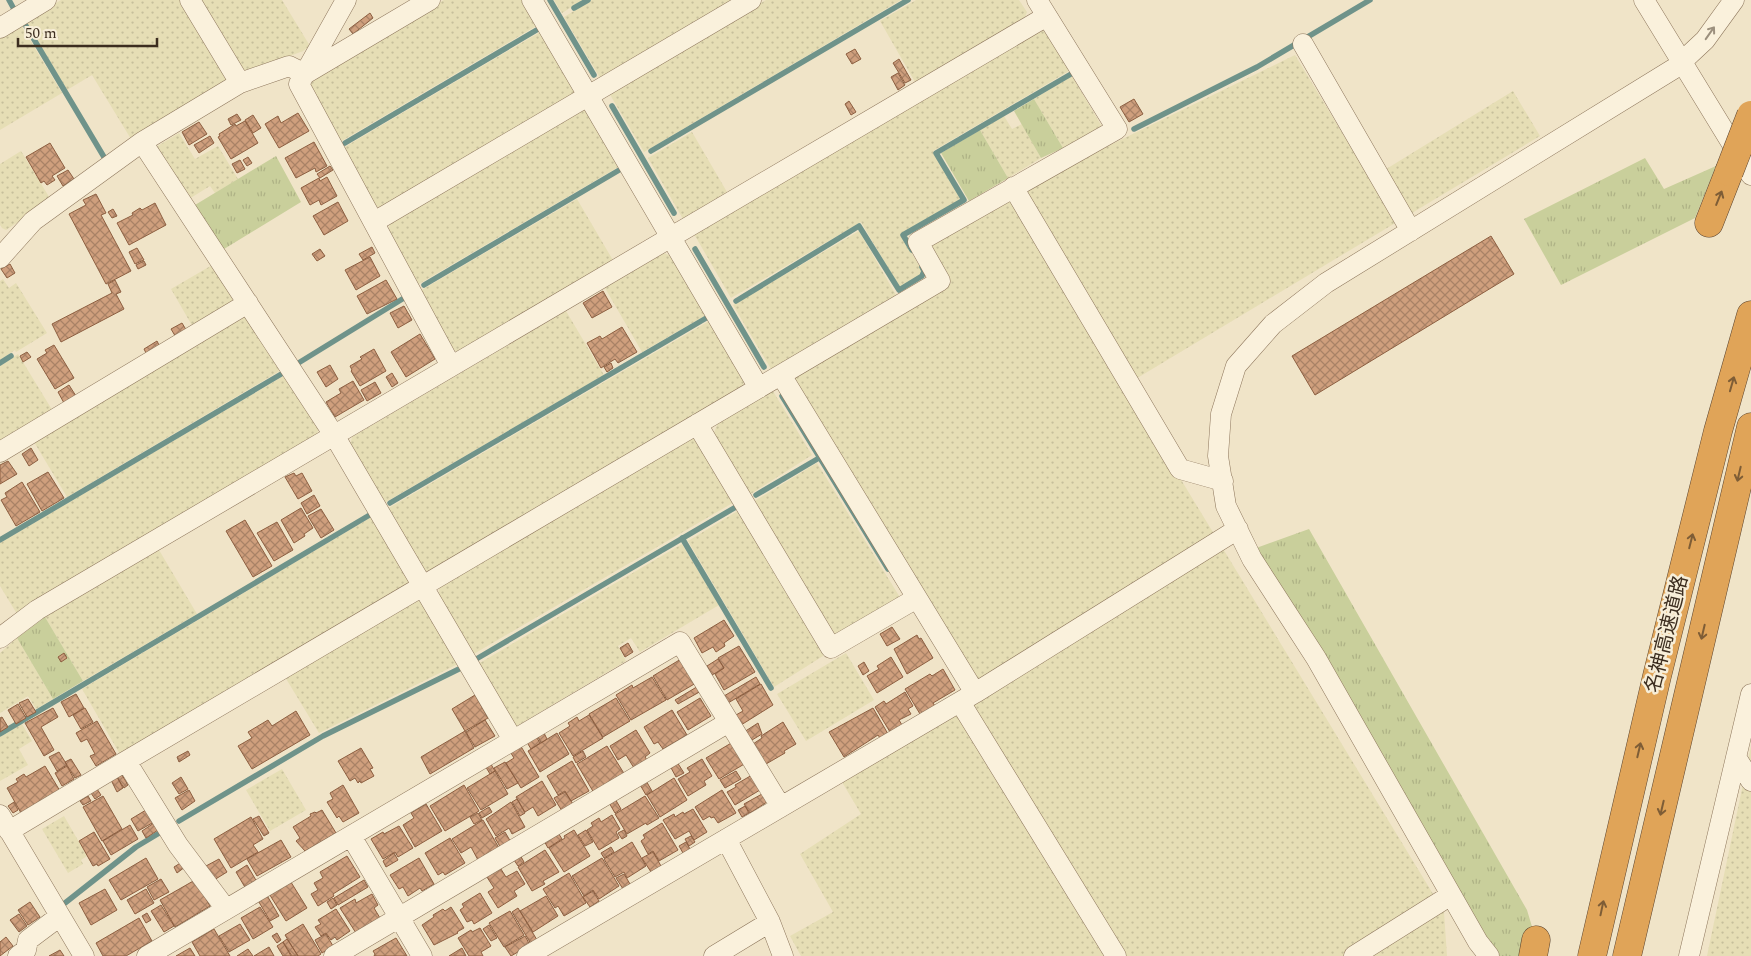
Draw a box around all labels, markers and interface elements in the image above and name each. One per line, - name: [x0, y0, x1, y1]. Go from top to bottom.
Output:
- scale bar: [18, 15, 156, 47]
- text: 50 m: [25, 22, 57, 45]
- one-way arrow: [1705, 27, 1715, 41]
- one-way arrow: [1715, 190, 1724, 206]
- one-way arrow: [1727, 377, 1737, 393]
- one-way arrow: [1734, 466, 1743, 482]
- one-way arrow: [1686, 534, 1696, 550]
- street label: 名神高速道路: [1638, 572, 1696, 696]
- one-way arrow: [1698, 624, 1707, 640]
- one-way arrow: [1635, 743, 1644, 759]
- one-way arrow: [1657, 799, 1666, 815]
- one-way arrow: [1598, 901, 1607, 917]

